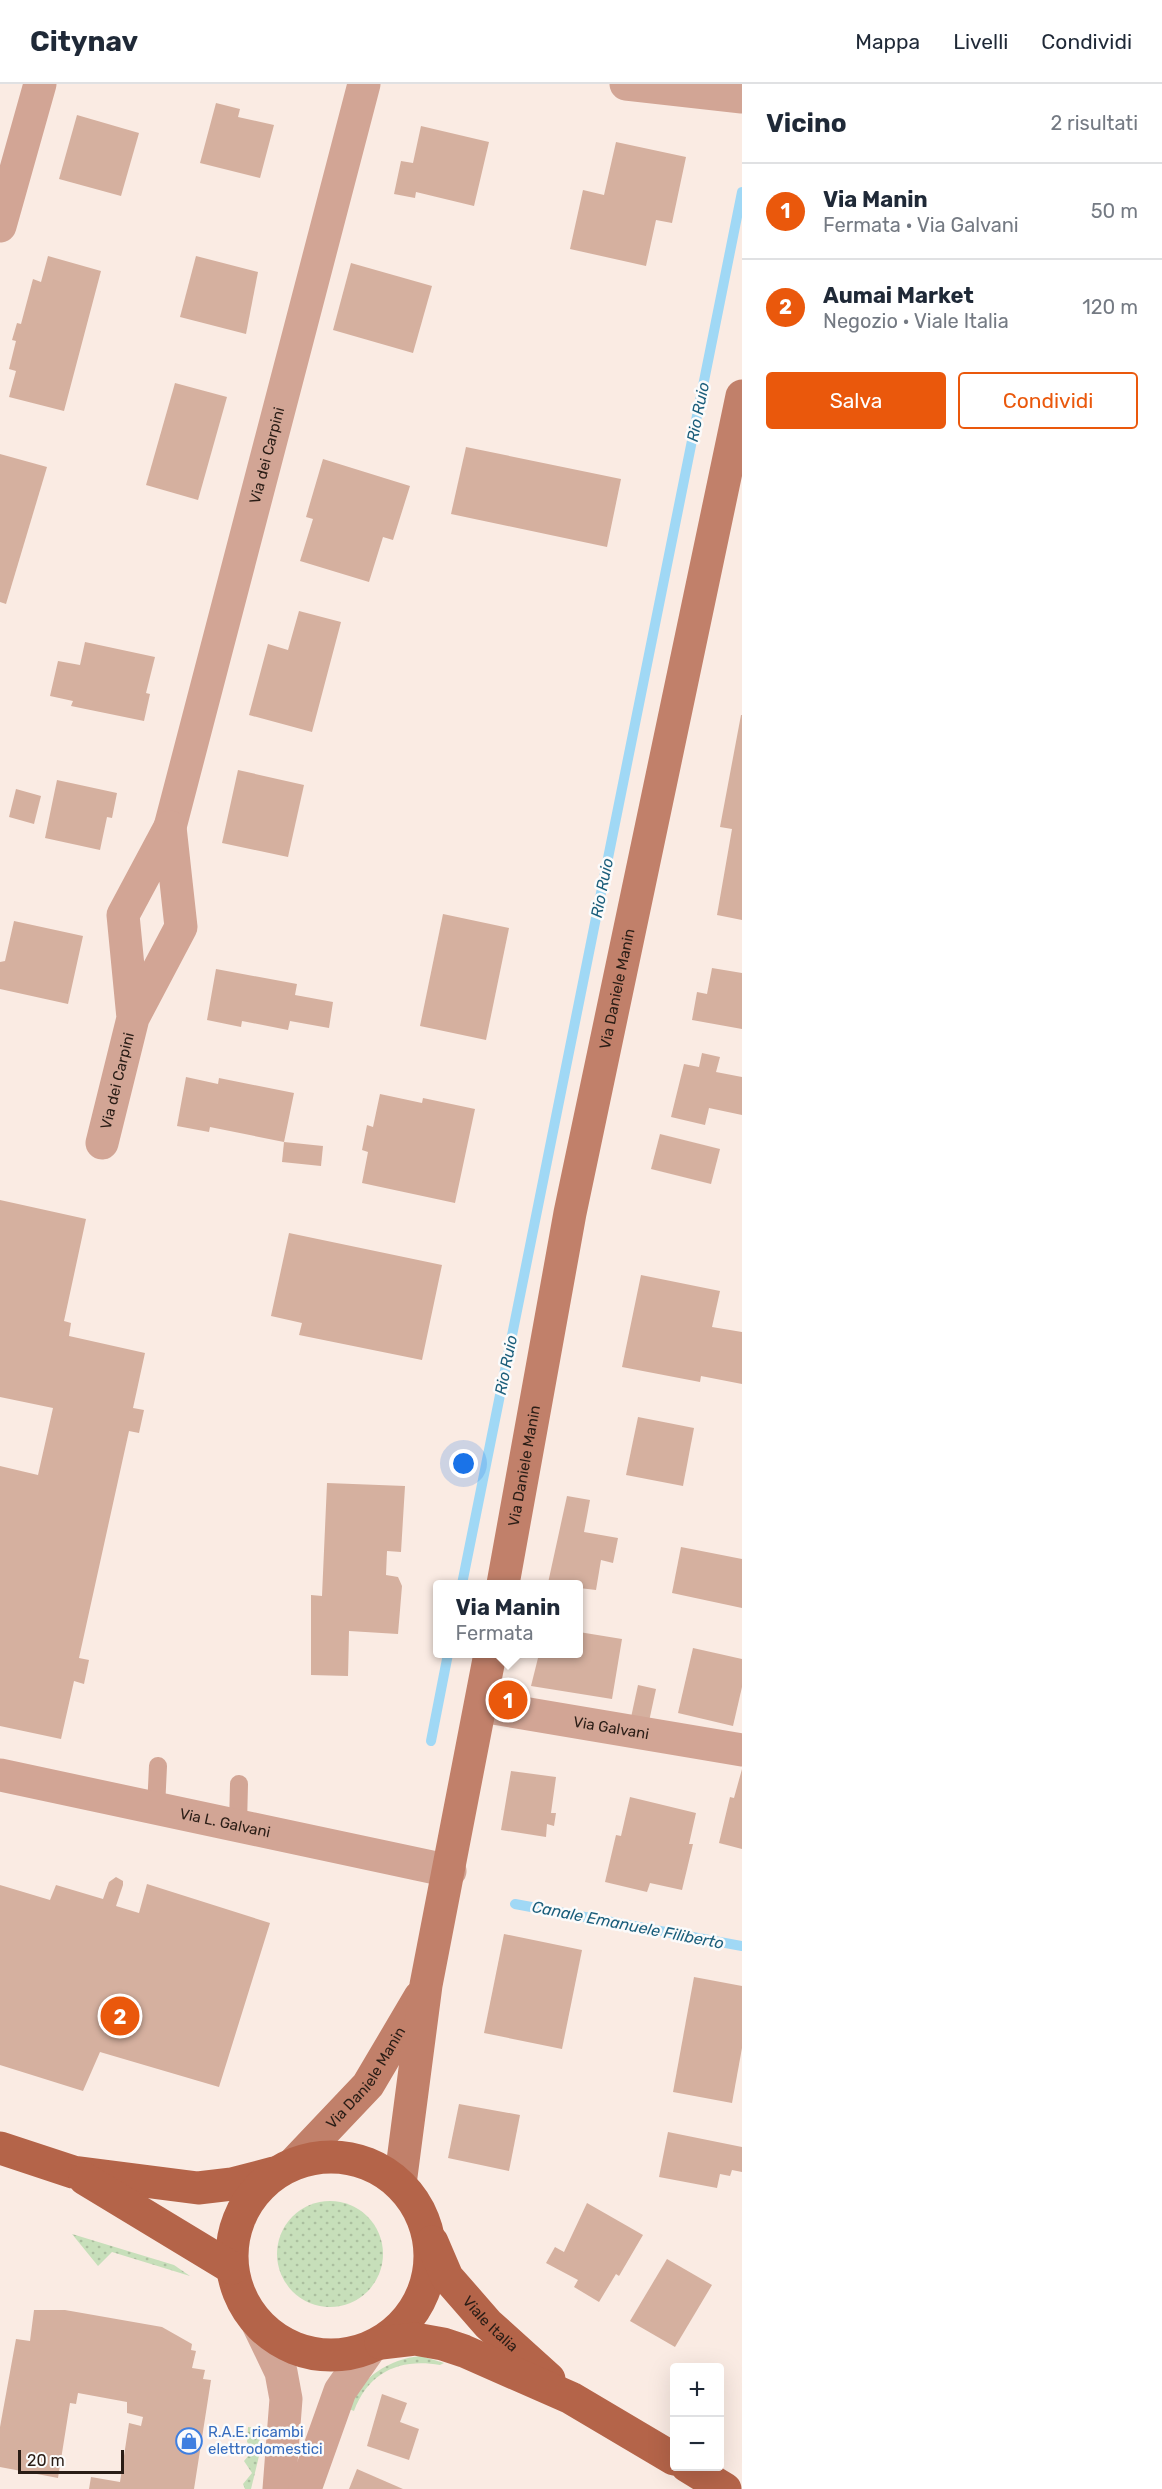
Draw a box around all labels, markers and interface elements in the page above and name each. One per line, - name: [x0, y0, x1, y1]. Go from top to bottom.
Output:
- text: Citynav: [30, 25, 138, 58]
- text: Mappa: [855, 29, 920, 54]
- text: Livelli: [953, 29, 1008, 54]
- text: Condividi: [1041, 29, 1132, 54]
- text: Vicino: [766, 108, 847, 139]
- text: 2 risultati: [1050, 111, 1138, 135]
- text: Via Manin: [823, 186, 928, 213]
- text: 1: [781, 199, 790, 223]
- text: 50 m: [1091, 199, 1138, 223]
- text: Fermata · Via Galvani: [823, 213, 1019, 237]
- text: Aumai Market: [823, 282, 974, 309]
- text: 2: [779, 295, 792, 319]
- text: 120 m: [1082, 295, 1138, 319]
- text: Negozio · Viale Italia: [823, 309, 1009, 333]
- button: Salva: [766, 372, 946, 429]
- button: Condividi: [958, 372, 1138, 429]
- water label: Rio Ruio: [683, 380, 713, 444]
- street label: Via dei Carpini: [246, 405, 288, 506]
- water label: Rio Ruio: [587, 856, 617, 920]
- street label: Via Daniele Manin: [596, 927, 639, 1051]
- street label: Via dei Carpini: [97, 1030, 138, 1131]
- water label: Rio Ruio: [491, 1333, 521, 1397]
- street label: Via Daniele Manin: [505, 1404, 544, 1528]
- your location: [449, 1449, 478, 1478]
- popup: [433, 1580, 583, 1658]
- text: Via Manin: [456, 1594, 560, 1621]
- text: Fermata: [456, 1621, 533, 1645]
- pin: 1: [488, 1678, 528, 1722]
- street label: Via Galvani: [572, 1713, 650, 1743]
- street label: Via L. Galvani: [178, 1805, 272, 1841]
- water label: Canale Emanuele Filiberto: [530, 1897, 726, 1953]
- pin: 2: [100, 1994, 140, 2038]
- street label: Via Daniele Manin: [322, 2024, 409, 2133]
- street label: Viale Italia: [459, 2292, 522, 2356]
- map controls: [670, 2363, 724, 2471]
- button: +: [670, 2363, 724, 2417]
- button: −: [670, 2417, 724, 2471]
- place label: R.A.E. ricambi elettrodomestici: [208, 2423, 323, 2458]
- shop icon: R.A.E. ricambi elettrodomestici: [174, 2426, 204, 2456]
- scale bar: [18, 2447, 124, 2474]
- text: 20 m: [27, 2451, 65, 2470]

